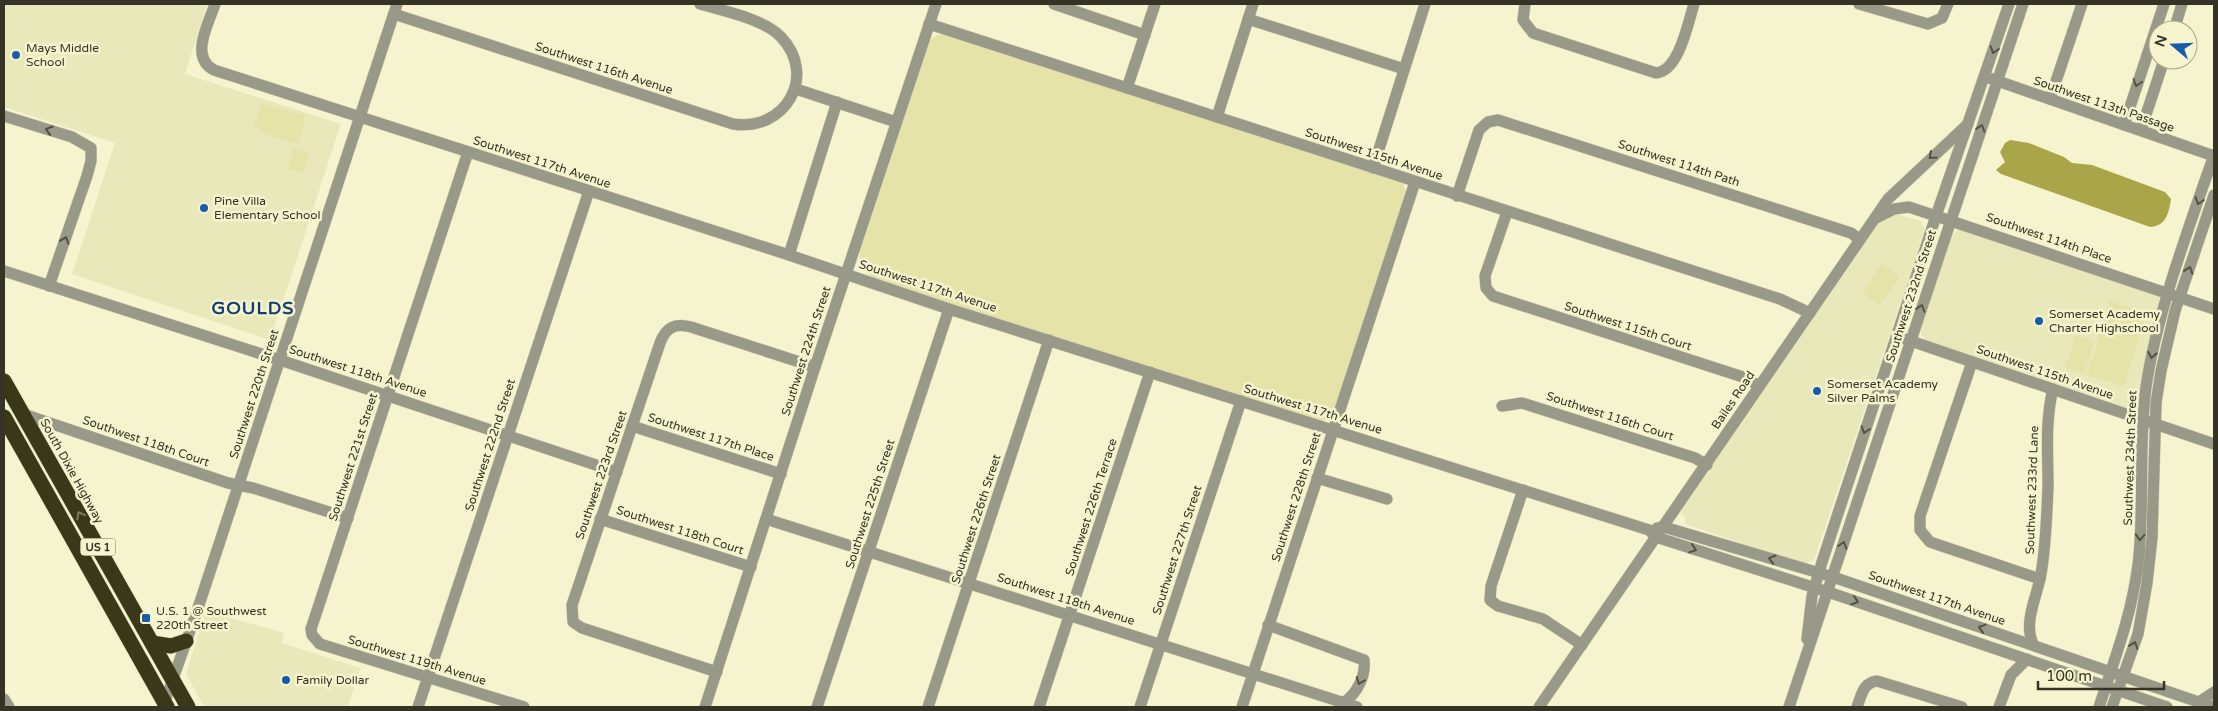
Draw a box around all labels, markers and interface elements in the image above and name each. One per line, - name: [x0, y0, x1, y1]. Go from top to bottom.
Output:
- north arrow: [2148, 20, 2198, 70]
- text: N: [2151, 33, 2171, 49]
- street label: Southwest 116th Avenue: [533, 39, 675, 97]
- place label: Mays Middle School: [26, 41, 99, 69]
- one-way arrow: [1989, 45, 1999, 54]
- marker: Mays Middle School: [10, 49, 22, 61]
- street label: Southwest 113th Passage: [2032, 73, 2177, 135]
- one-way arrow: [2133, 79, 2143, 87]
- one-way arrow: [1975, 124, 1985, 132]
- one-way arrow: [45, 125, 53, 135]
- street label: Southwest 115th Avenue: [1303, 125, 1445, 183]
- street label: Southwest 117th Avenue: [471, 133, 613, 191]
- street label: Southwest 114th Path: [1616, 137, 1742, 189]
- one-way arrow: [1928, 150, 1937, 159]
- place label: Pine Villa Elementary School: [214, 194, 321, 222]
- one-way arrow: [2195, 197, 2205, 205]
- marker: Pine Villa Elementary School: [198, 202, 210, 214]
- street label: Southwest 114th Place: [1984, 210, 2114, 266]
- street label: Southwest 232nd Street: [1883, 228, 1939, 364]
- one-way arrow: [60, 236, 70, 245]
- street label: Southwest 117th Avenue: [857, 257, 999, 315]
- one-way arrow: [2183, 266, 2193, 275]
- street label: Southwest 224th Street: [778, 284, 834, 418]
- district label: GOULDS: [212, 297, 294, 319]
- street label: Southwest 115th Court: [1563, 299, 1694, 353]
- one-way arrow: [1916, 304, 1926, 313]
- place label: Somerset Academy Charter Highschool: [2049, 307, 2161, 335]
- marker: Somerset Academy Charter Highschool: [2033, 315, 2045, 327]
- street label: Southwest 220th Street: [226, 327, 282, 461]
- street label: Southwest 118th Avenue: [287, 342, 429, 400]
- street label: Southwest 115th Avenue: [1975, 342, 2116, 402]
- one-way arrow: [2148, 350, 2158, 359]
- street label: Bailes Road: [1708, 368, 1758, 432]
- street label: Southwest 222nd Street: [462, 377, 518, 513]
- place label: Somerset Academy Silver Palms: [1827, 377, 1939, 405]
- street label: Southwest 117th Avenue: [1242, 381, 1384, 437]
- marker: Somerset Academy Silver Palms: [1811, 385, 1823, 397]
- street label: Southwest 116th Court: [1545, 389, 1676, 443]
- street label: Southwest 234th Street: [2121, 390, 2139, 526]
- street label: Southwest 221st Street: [326, 391, 380, 523]
- street label: Southwest 223rd Street: [572, 408, 630, 541]
- street label: Southwest 117th Place: [646, 410, 776, 464]
- street label: Southwest 118th Court: [81, 413, 212, 469]
- street label: South Dixie Highway: [37, 416, 107, 526]
- one-way arrow: [1861, 425, 1871, 434]
- street label: Southwest 233rd Lane: [2023, 425, 2041, 555]
- street label: Southwest 228th Street: [1268, 430, 1324, 564]
- street label: Southwest 226th Terrace: [1062, 436, 1120, 577]
- street label: Southwest 225th Street: [842, 437, 898, 571]
- street label: Southwest 226th Street: [948, 452, 1004, 586]
- street label: Southwest 227th Street: [1149, 483, 1205, 617]
- street label: Southwest 118th Court: [615, 503, 746, 557]
- one-way arrow: [76, 512, 86, 521]
- one-way arrow: [2135, 533, 2146, 541]
- road number: US 1: [80, 538, 116, 556]
- one-way arrow: [1837, 542, 1847, 550]
- one-way arrow: [1689, 543, 1697, 553]
- one-way arrow: [1769, 554, 1777, 564]
- street label: Southwest 117th Avenue: [1867, 568, 2008, 628]
- street label: Southwest 118th Avenue: [995, 570, 1137, 628]
- one-way arrow: [1850, 595, 1859, 605]
- place label: U.S. 1 @ Southwest 220th Street: [156, 604, 267, 632]
- marker: U.S. 1 @ Southwest 220th Street: [140, 612, 152, 624]
- one-way arrow: [1978, 624, 1987, 634]
- street label: Southwest 119th Avenue: [346, 632, 488, 688]
- one-way arrow: [2128, 641, 2138, 649]
- scale bar: [2038, 658, 2164, 690]
- text: 100 m: [2046, 667, 2092, 685]
- place label: Family Dollar: [296, 673, 369, 687]
- marker: Family Dollar: [280, 674, 292, 686]
- one-way arrow: [1356, 676, 1366, 685]

